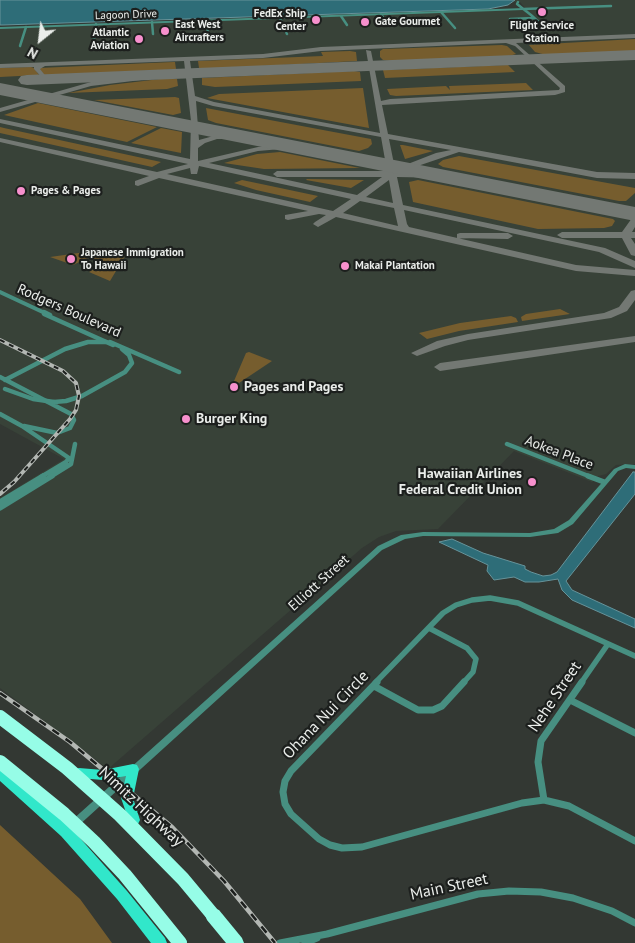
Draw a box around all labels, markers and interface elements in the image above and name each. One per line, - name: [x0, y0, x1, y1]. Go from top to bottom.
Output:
- marker: Flight Service Station: [536, 6, 548, 18]
- street label: Lagoon Drive: [95, 7, 157, 23]
- place label: FedEx Ship Center: [254, 7, 306, 33]
- marker: FedEx Ship Center: [310, 14, 322, 26]
- north arrow: [15, 15, 65, 65]
- place label: Gate Gourmet: [375, 15, 440, 29]
- marker: Gate Gourmet: [359, 16, 371, 28]
- place label: East West Aircrafters: [175, 18, 224, 44]
- place label: Flight Service Station: [510, 19, 574, 45]
- marker: East West Aircrafters: [159, 25, 171, 37]
- place label: Atlantic Aviation: [91, 26, 129, 52]
- marker: Atlantic Aviation: [133, 33, 145, 45]
- text: N: [24, 43, 41, 63]
- place label: Pages & Pages: [31, 184, 101, 198]
- marker: Pages & Pages: [15, 185, 27, 197]
- place label: Japanese Immigration To Hawaii: [81, 246, 184, 272]
- marker: Japanese Immigration To Hawaii: [65, 253, 77, 265]
- place label: Makai Plantation: [355, 259, 435, 273]
- marker: Makai Plantation: [339, 260, 351, 272]
- street label: Rodgers Boulevard: [15, 281, 123, 341]
- place label: Pages and Pages: [244, 379, 343, 395]
- marker: Pages and Pages: [228, 381, 240, 393]
- place label: Burger King: [196, 411, 267, 427]
- marker: Burger King: [180, 413, 192, 425]
- street label: Aokea Place: [522, 432, 596, 474]
- place label: Hawaiian Airlines Federal Credit Union: [399, 466, 522, 498]
- marker: Hawaiian Airlines Federal Credit Union: [526, 476, 538, 488]
- street label: Elliott Street: [285, 551, 353, 615]
- street label: Nehe Street: [524, 658, 586, 736]
- street label: Ohana Nui Circle: [279, 667, 373, 763]
- street label: Nimitz Highway: [95, 763, 187, 851]
- street label: Main Street: [408, 869, 490, 905]

